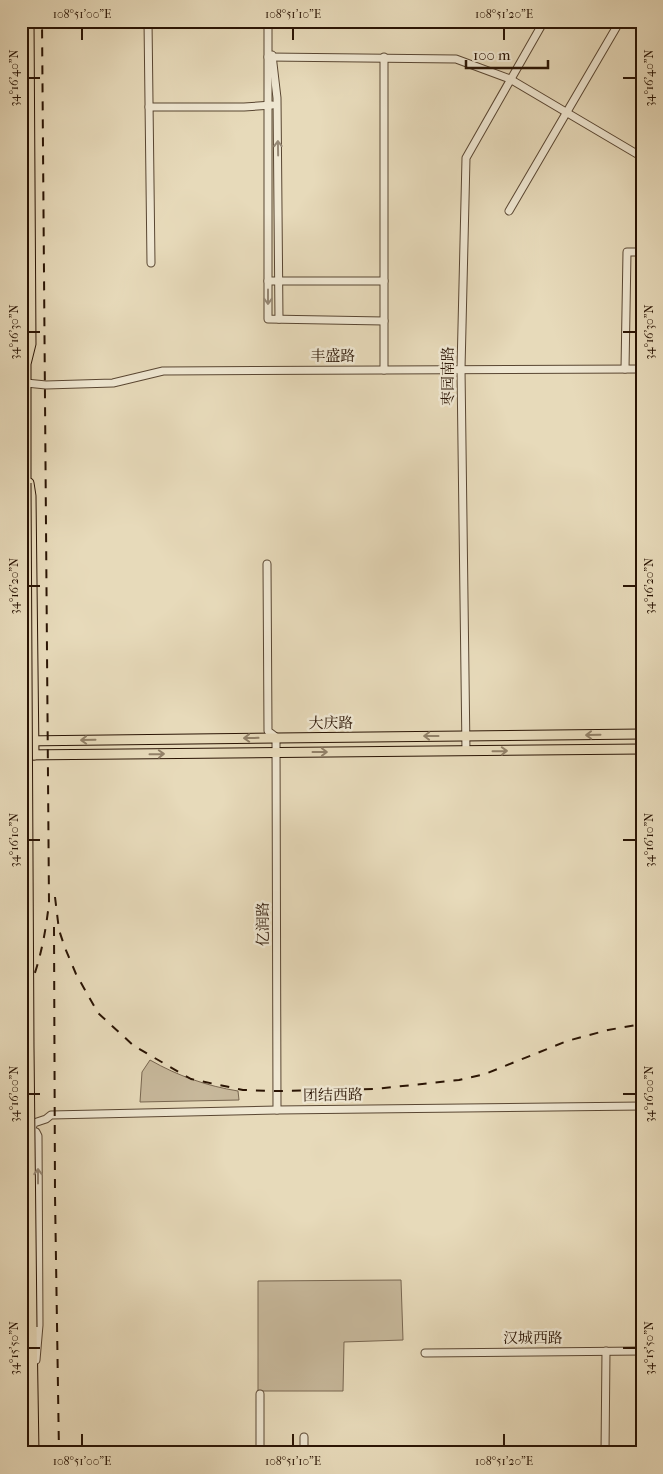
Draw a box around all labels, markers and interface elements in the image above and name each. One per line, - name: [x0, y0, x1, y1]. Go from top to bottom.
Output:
- text: 108°51'00"E: [53, 7, 111, 21]
- text: 108°51'10"E: [265, 7, 321, 21]
- text: 108°51'20"E: [475, 7, 533, 21]
- scale bar: [466, 38, 548, 70]
- text: 100 m: [473, 46, 511, 64]
- text: 34°16'40"N: [7, 49, 21, 107]
- text: 34°16'40"N: [642, 49, 656, 107]
- one-way arrow: [273, 140, 283, 156]
- one-way arrow: [263, 289, 273, 305]
- text: 34°16'30"N: [7, 305, 21, 360]
- text: 34°16'30"N: [642, 305, 656, 360]
- street label: 枣园南路: [439, 346, 457, 406]
- street label: 丰盛路: [310, 347, 356, 365]
- text: 34°16'20"N: [7, 558, 21, 614]
- text: 34°16'20"N: [642, 558, 656, 614]
- street label: 大庆路: [308, 714, 354, 732]
- one-way arrow: [585, 730, 602, 740]
- one-way arrow: [423, 731, 439, 741]
- one-way arrow: [243, 733, 259, 743]
- one-way arrow: [80, 736, 96, 745]
- one-way arrow: [492, 746, 508, 756]
- one-way arrow: [312, 747, 328, 757]
- one-way arrow: [149, 749, 165, 759]
- text: 34°16'10"N: [7, 813, 21, 867]
- text: 34°16'10"N: [642, 813, 656, 867]
- street label: 亿润路: [254, 901, 272, 947]
- text: 34°16'00"N: [7, 1066, 21, 1122]
- text: 34°16'00"N: [642, 1066, 656, 1122]
- street label: 团结西路: [303, 1085, 363, 1105]
- one-way arrow: [33, 1169, 43, 1185]
- text: 34°15'50"N: [7, 1321, 21, 1375]
- text: 34°15'50"N: [642, 1321, 656, 1375]
- street label: 汉城西路: [503, 1329, 563, 1347]
- text: 108°51'00"E: [53, 1454, 111, 1468]
- text: 108°51'10"E: [265, 1454, 321, 1468]
- text: 108°51'20"E: [475, 1454, 533, 1468]

